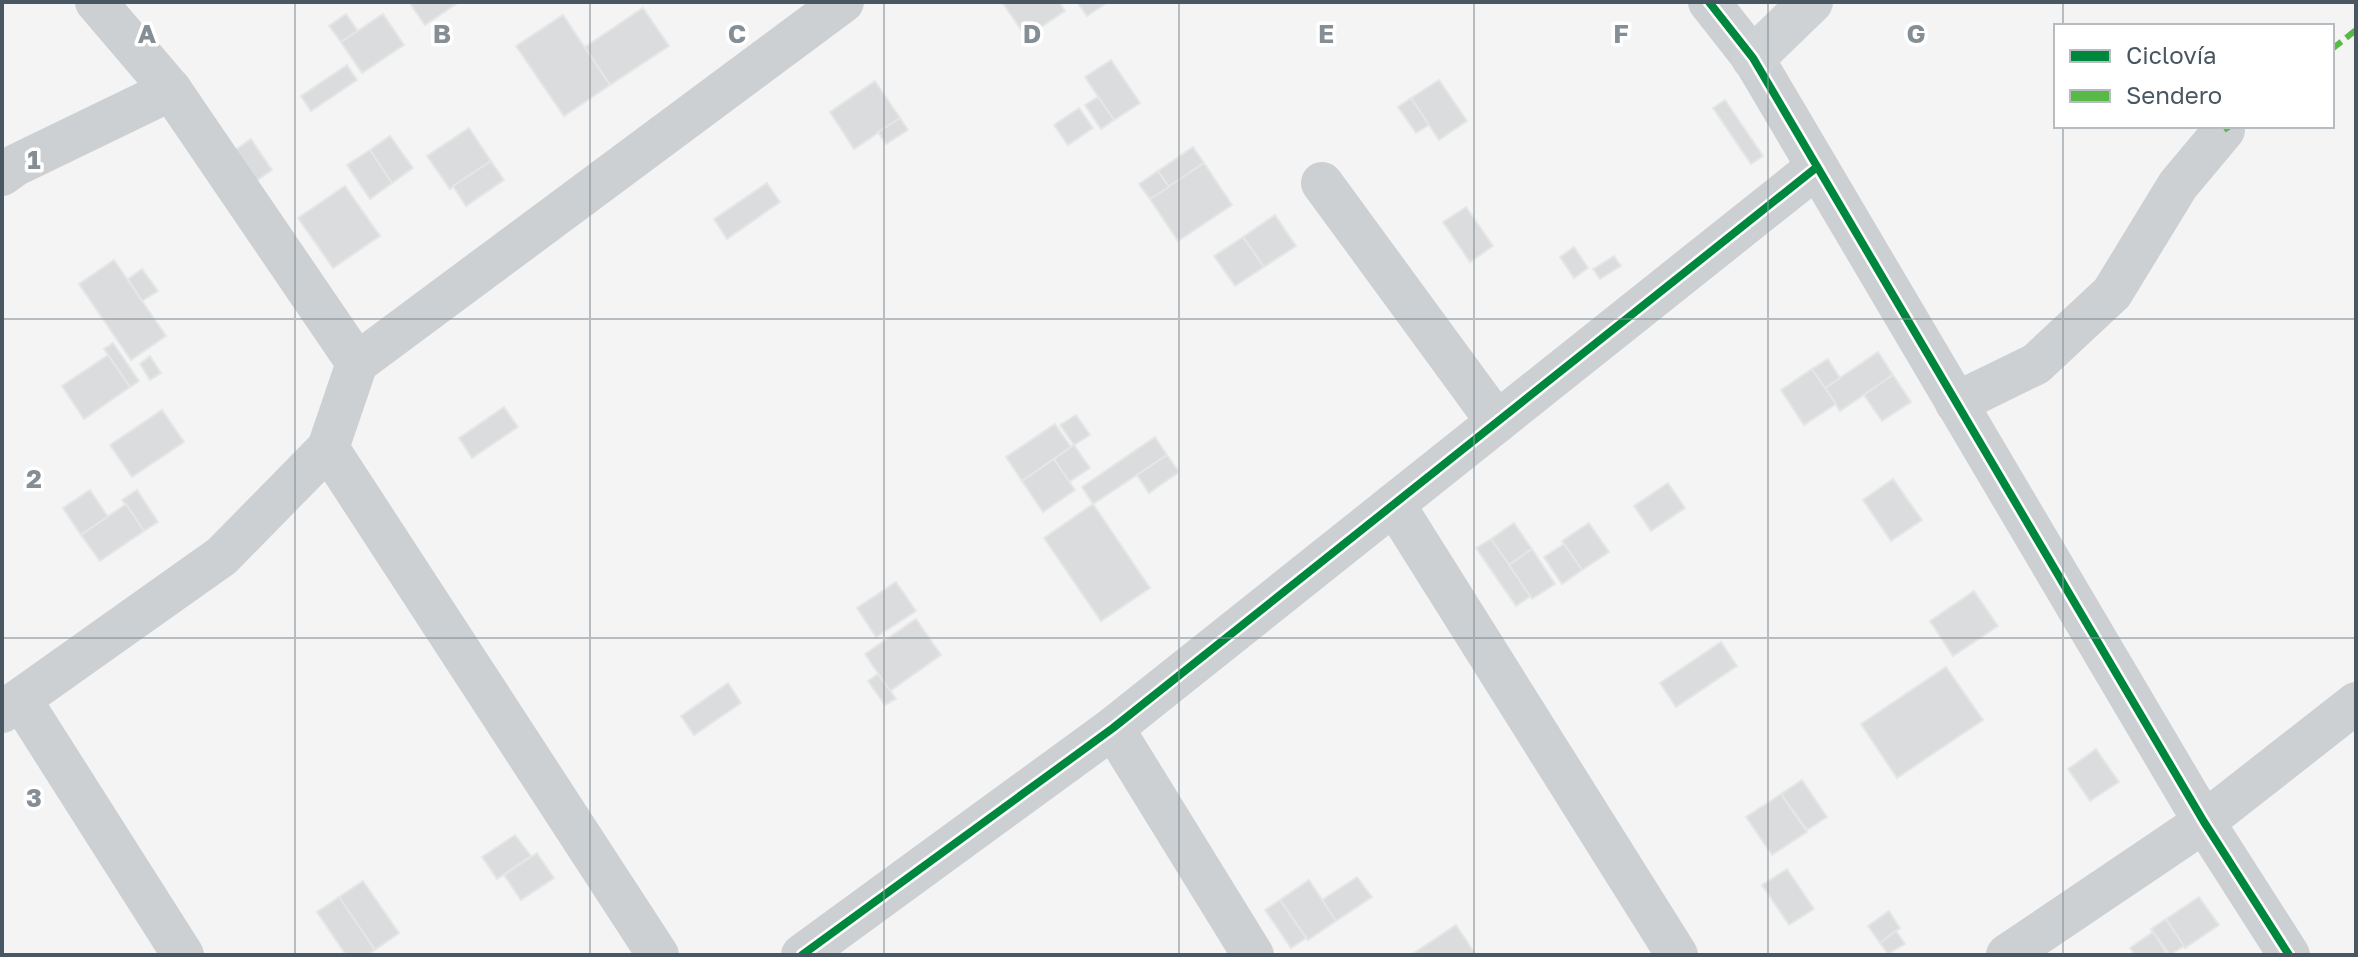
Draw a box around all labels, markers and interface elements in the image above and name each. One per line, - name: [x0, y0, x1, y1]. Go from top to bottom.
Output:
- text: A: [138, 18, 157, 49]
- text: B: [433, 18, 451, 49]
- text: C: [728, 18, 746, 49]
- text: D: [1023, 18, 1041, 49]
- text: E: [1318, 18, 1334, 49]
- text: F: [1613, 18, 1629, 49]
- text: G: [1906, 18, 1926, 49]
- legend: [2054, 24, 2334, 128]
- text: Ciclovía: [2126, 40, 2217, 69]
- text: Sendero: [2126, 80, 2222, 109]
- text: 1: [27, 144, 41, 175]
- text: 2: [26, 463, 42, 494]
- text: 3: [26, 782, 42, 813]

